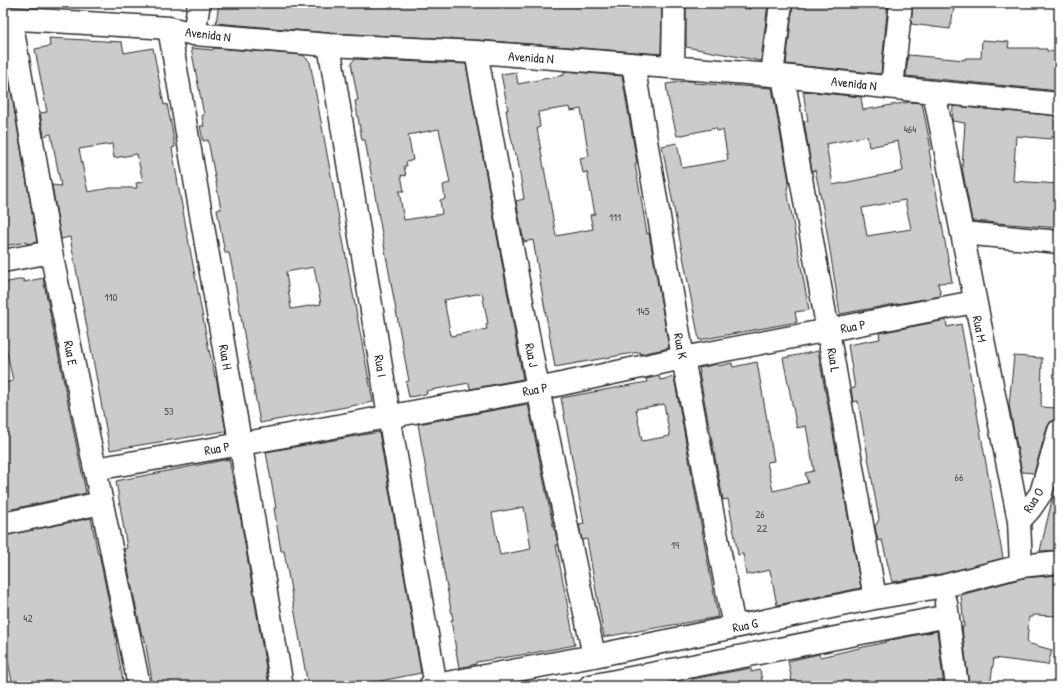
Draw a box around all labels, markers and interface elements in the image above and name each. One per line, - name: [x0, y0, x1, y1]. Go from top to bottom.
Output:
- street label: Avenida N: [184, 22, 232, 46]
- street label: Avenida N: [508, 46, 554, 68]
- street label: Avenida N: [830, 72, 878, 94]
- house number: 464: [904, 122, 916, 136]
- house number: 111: [609, 210, 621, 224]
- house number: 110: [105, 290, 118, 304]
- house number: 145: [637, 304, 650, 318]
- street label: Rua M: [969, 314, 991, 344]
- street label: Rua P: [839, 315, 867, 337]
- street label: Rua K: [670, 332, 692, 361]
- street label: Rua E: [60, 339, 82, 367]
- street label: Rua J: [521, 342, 543, 369]
- street label: Rua H: [215, 343, 237, 371]
- street label: Rua L: [823, 347, 845, 374]
- street label: Rua I: [370, 354, 392, 378]
- street label: Rua P: [521, 378, 549, 400]
- house number: 53: [164, 404, 174, 418]
- street label: Rua P: [203, 437, 231, 459]
- house number: 66: [955, 470, 964, 484]
- street label: Rua O: [1018, 484, 1048, 516]
- house number: 26: [755, 507, 765, 521]
- house number: 22: [757, 521, 767, 535]
- house number: 19: [671, 538, 679, 552]
- house number: 42: [23, 611, 33, 625]
- street label: Rua G: [731, 613, 760, 636]

